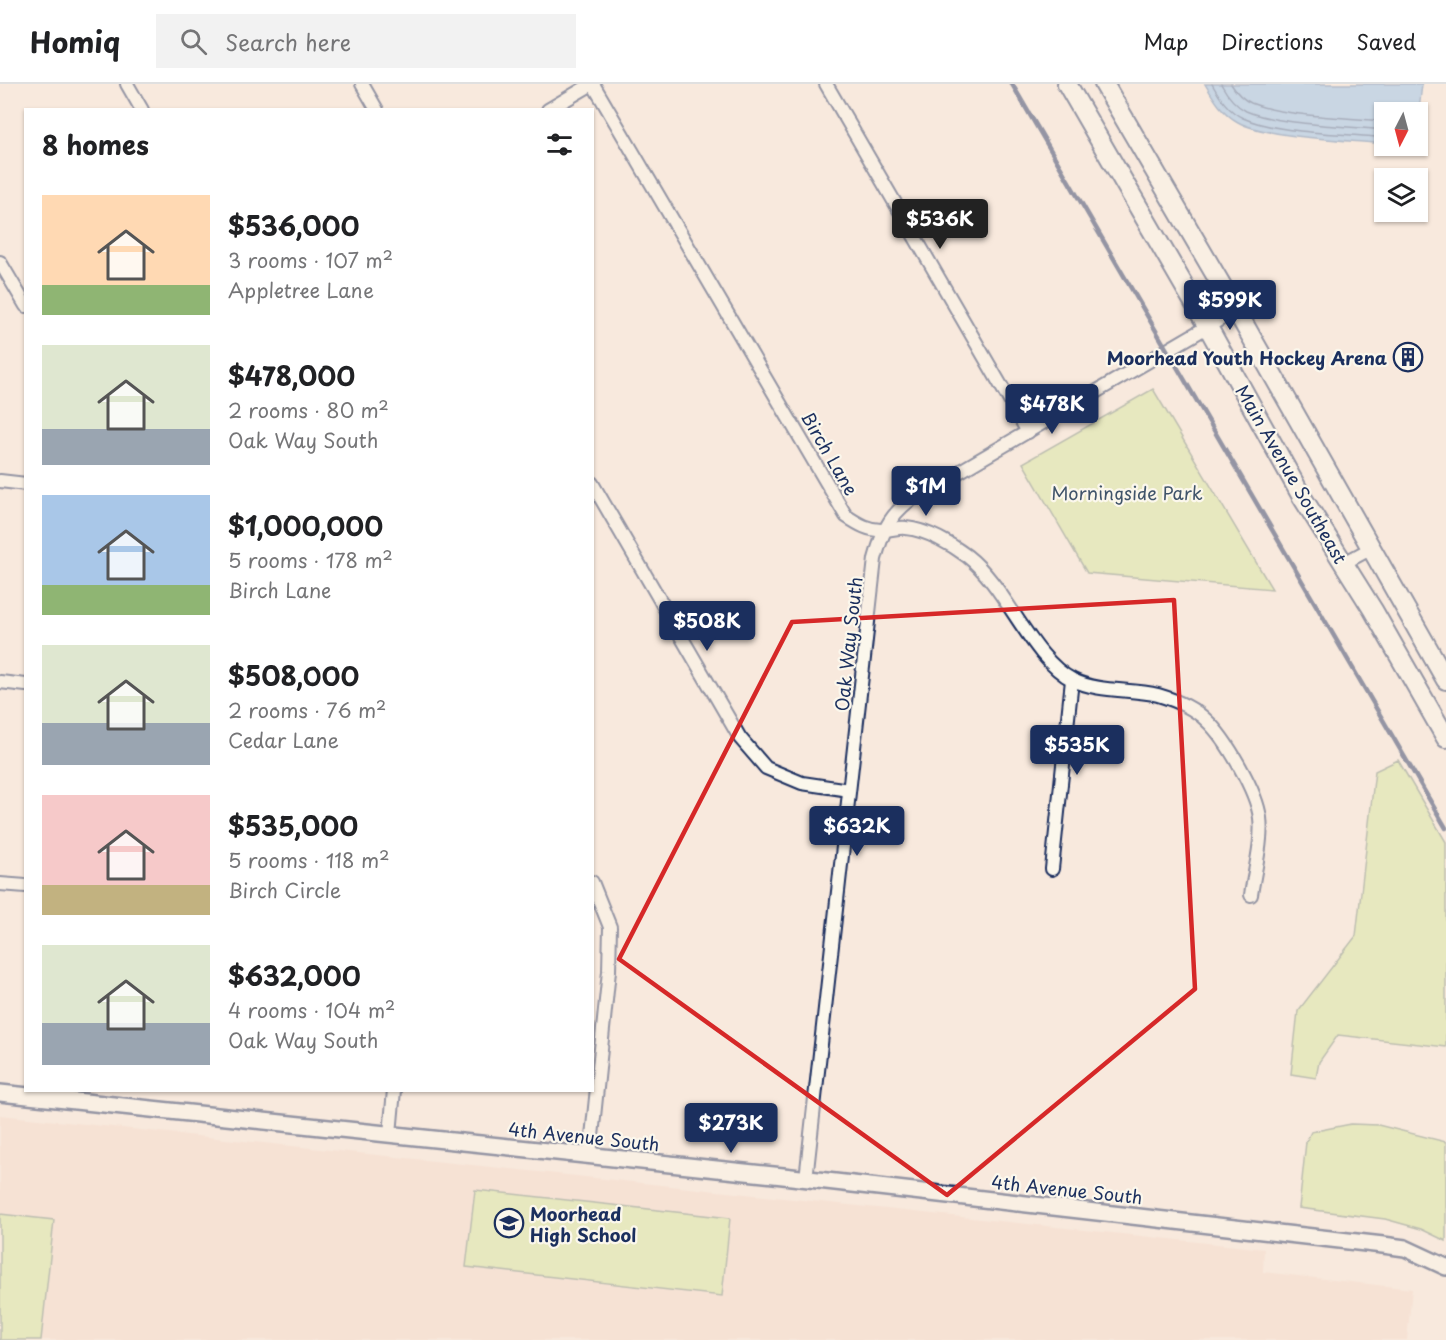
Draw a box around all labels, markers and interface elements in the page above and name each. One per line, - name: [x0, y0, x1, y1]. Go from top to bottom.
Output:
- search box: [156, 14, 576, 68]
- text: Homiq: [30, 20, 120, 63]
- icon: search: [177, 25, 210, 58]
- text: Search here: [225, 25, 351, 58]
- text: Map: [1143, 25, 1188, 57]
- text: Directions: [1221, 25, 1323, 57]
- text: Saved: [1356, 25, 1416, 57]
- north arrow: [1374, 102, 1428, 156]
- map controls: [1374, 102, 1428, 222]
- text: 8 homes: [42, 125, 149, 164]
- icon: filters: [543, 128, 576, 161]
- button: layers: [1374, 168, 1428, 222]
- pin: $536K: [898, 199, 982, 250]
- text: $536K: [906, 203, 974, 233]
- text: $536,000: [228, 206, 359, 245]
- icon: home: [90, 219, 162, 291]
- text: 3 rooms · 107 m²: [228, 245, 393, 275]
- text: Appletree Lane: [228, 275, 374, 305]
- pin: $599K: [1188, 280, 1272, 331]
- text: $599K: [1198, 284, 1262, 314]
- building icon: Moorhead Youth Hockey Arena: [1392, 341, 1424, 373]
- place label: Moorhead Youth Hockey Arena: [1107, 344, 1387, 371]
- text: $478,000: [228, 356, 355, 395]
- icon: home: [90, 369, 162, 441]
- street label: Main Avenue Southeast: [1230, 379, 1354, 569]
- pin: $478K: [1010, 384, 1094, 435]
- text: $478K: [1019, 388, 1085, 418]
- text: 2 rooms · 80 m²: [228, 395, 389, 425]
- street label: Birch Lane: [795, 406, 865, 500]
- text: Oak Way South: [228, 425, 378, 455]
- pin: $1M: [897, 466, 955, 517]
- text: $1M: [906, 470, 946, 500]
- park label: Morningside Park: [1051, 479, 1203, 506]
- text: $1,000,000: [228, 506, 383, 545]
- icon: home: [90, 519, 162, 591]
- text: 5 rooms · 178 m²: [228, 545, 393, 575]
- text: Birch Lane: [228, 575, 331, 605]
- street label: Oak Way South: [828, 575, 868, 713]
- pin: $508K: [665, 601, 749, 652]
- text: $508K: [673, 605, 741, 635]
- text: $508,000: [228, 656, 359, 695]
- icon: home: [90, 669, 162, 741]
- text: 2 rooms · 76 m²: [228, 695, 386, 725]
- text: Cedar Lane: [228, 725, 339, 755]
- pin: $535K: [1035, 725, 1119, 776]
- text: $535K: [1044, 729, 1110, 759]
- text: $535,000: [228, 806, 358, 845]
- pin: $632K: [815, 806, 899, 857]
- text: $632K: [823, 810, 891, 840]
- icon: home: [90, 819, 162, 891]
- text: 5 rooms · 118 m²: [228, 845, 390, 875]
- text: Birch Circle: [228, 875, 341, 905]
- text: $632,000: [228, 956, 361, 995]
- icon: home: [90, 969, 162, 1041]
- text: 4 rooms · 104 m²: [228, 995, 395, 1025]
- text: Oak Way South: [228, 1025, 378, 1055]
- pin: $273K: [689, 1103, 773, 1154]
- text: $273K: [699, 1107, 763, 1137]
- street label: 4th Avenue South: [507, 1115, 661, 1157]
- street label: 4th Avenue South: [990, 1168, 1144, 1210]
- place label: Moorhead High School: [530, 1200, 636, 1248]
- school or university icon: Moorhead High School: [493, 1207, 525, 1239]

